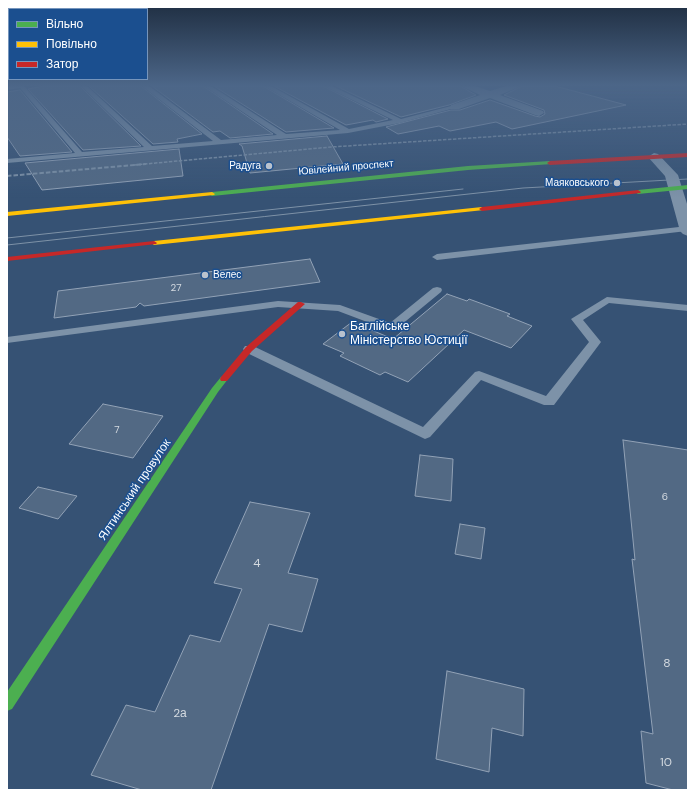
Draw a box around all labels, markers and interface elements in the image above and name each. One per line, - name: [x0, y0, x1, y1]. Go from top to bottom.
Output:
- legend: [8, 8, 148, 80]
- text: Вільно: [46, 16, 83, 32]
- text: Повільно: [46, 36, 97, 52]
- text: Затор: [46, 56, 78, 72]
- street label: Ювілейний проспект: [298, 158, 394, 178]
- place label: Радуга: [229, 160, 261, 172]
- marker: Радуга: [264, 161, 274, 171]
- place label: Маяковського: [545, 177, 609, 189]
- marker: Маяковського: [612, 178, 622, 188]
- place label: Велес: [213, 269, 241, 281]
- marker: Велес: [200, 270, 210, 280]
- house number: 27: [171, 282, 181, 294]
- place label: Баглійське Міністерство Юстиції: [350, 320, 467, 348]
- marker: Баглійське Міністерство Юстиції: [337, 329, 347, 339]
- house number: 7: [114, 424, 120, 436]
- street label: Ялтинський провулок: [96, 437, 174, 543]
- house number: 6: [662, 491, 668, 503]
- house number: 4: [253, 557, 261, 571]
- house number: 8: [663, 657, 671, 671]
- house number: 2а: [173, 707, 187, 721]
- house number: 10: [660, 756, 672, 770]

